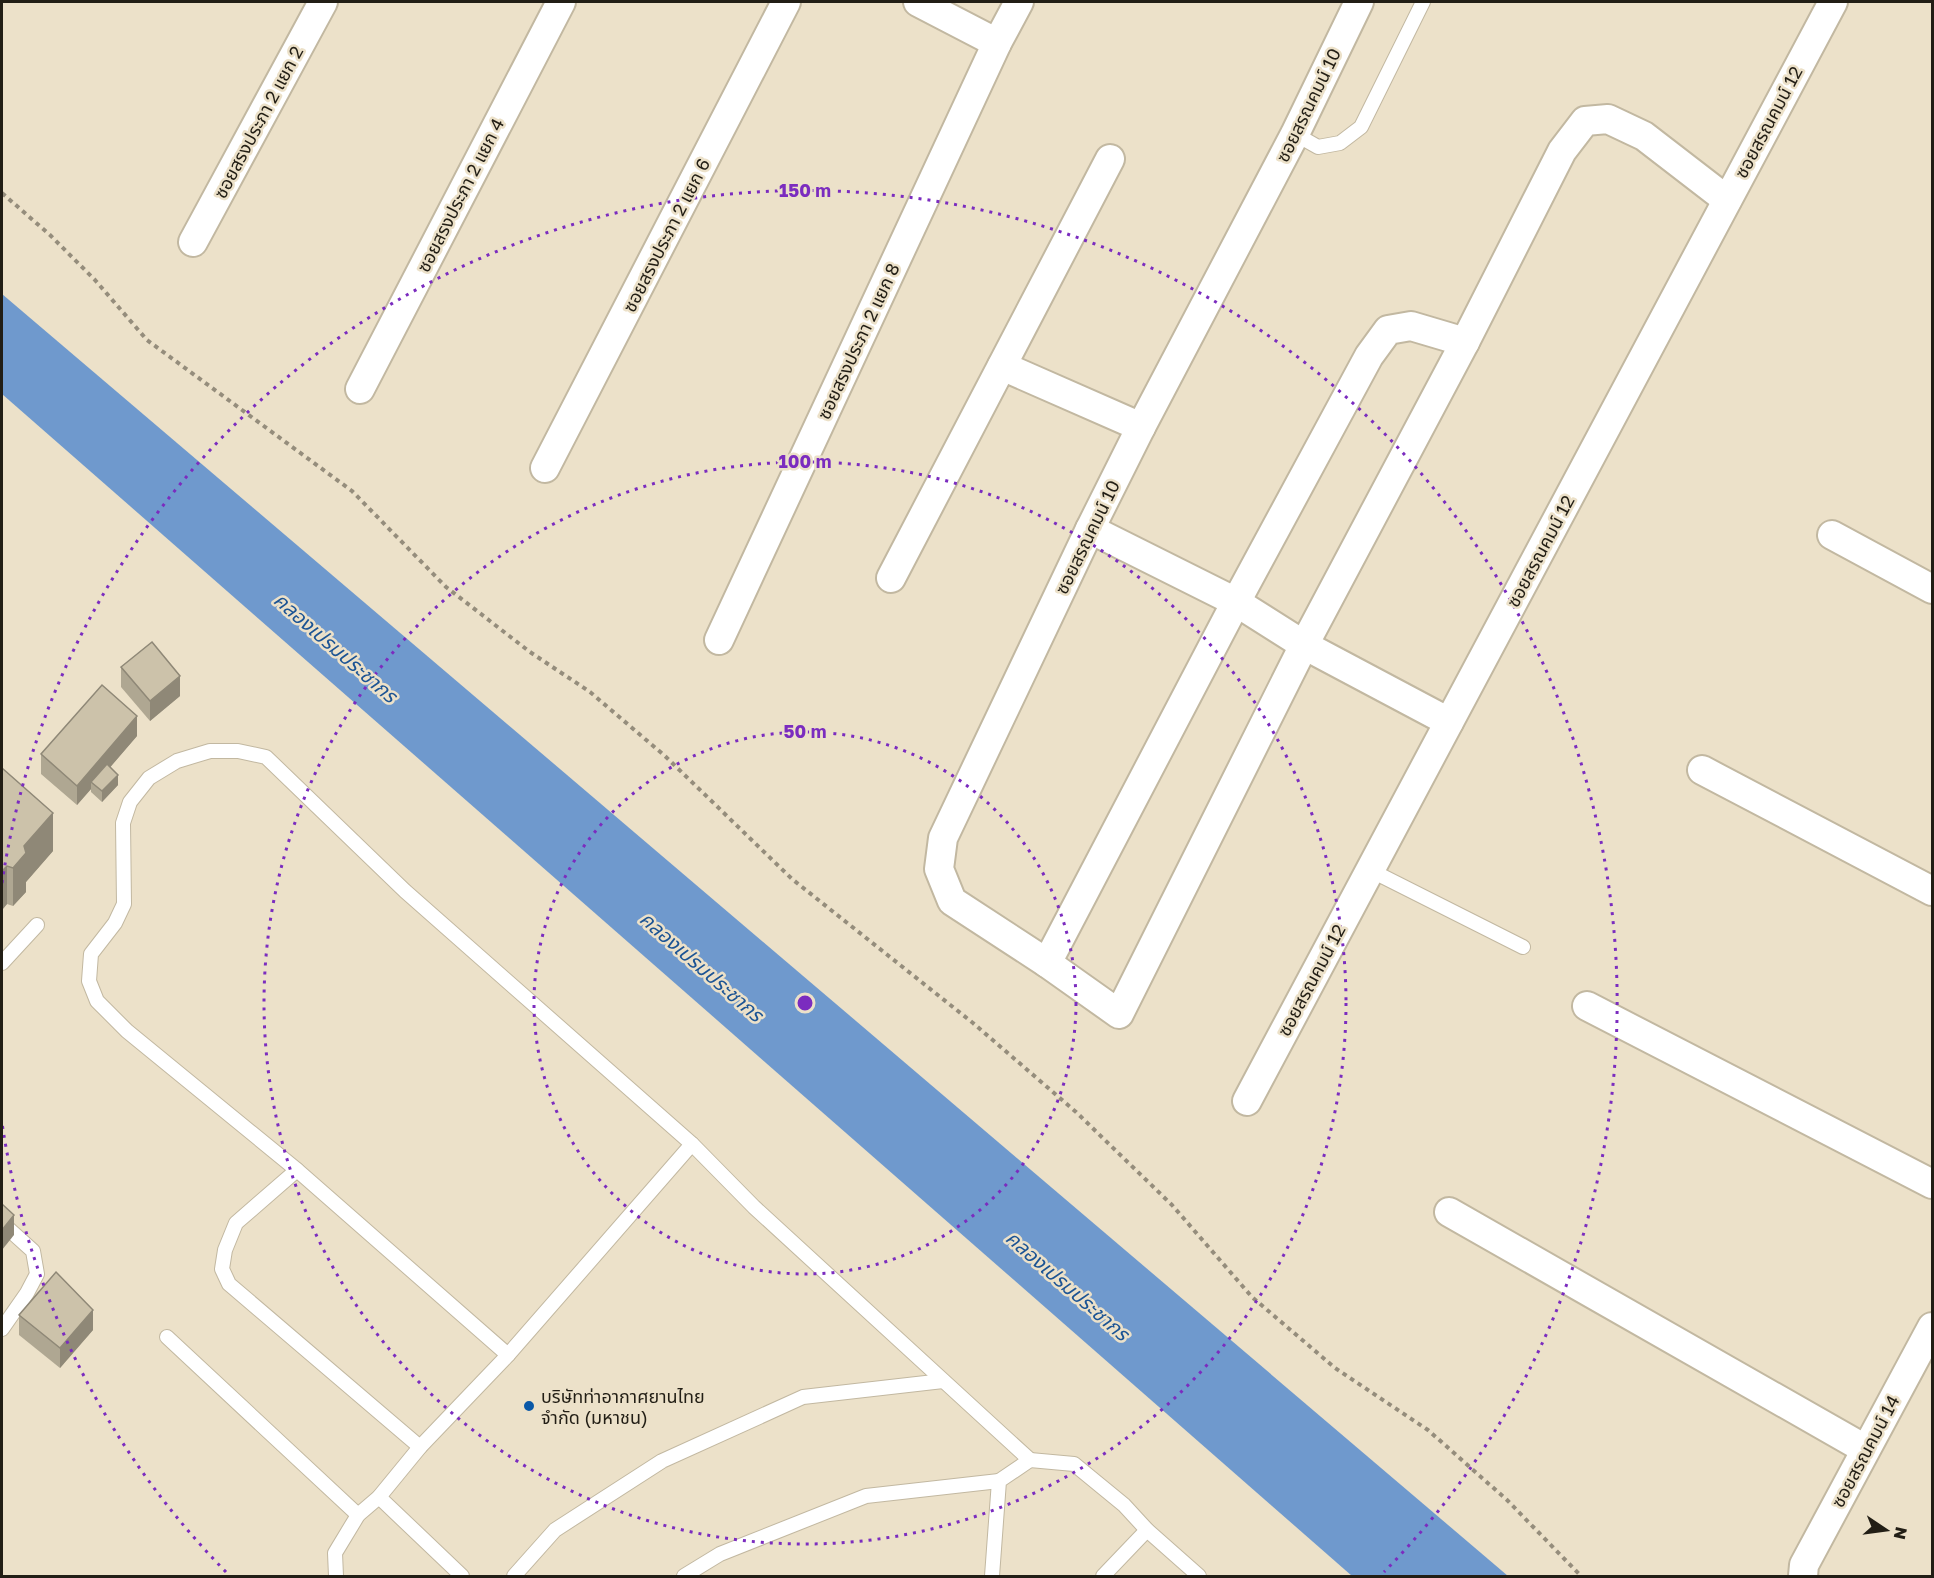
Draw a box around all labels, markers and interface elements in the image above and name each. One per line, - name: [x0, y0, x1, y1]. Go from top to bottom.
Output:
- street label: ซอยสรงประภา 2 แยก 2: [209, 42, 307, 202]
- street label: ซอยสรณคมน์ 10: [1271, 44, 1345, 166]
- street label: ซอยสรณคมน์ 12: [1729, 62, 1807, 182]
- street label: ซอยสรงประภา 2 แยก 4: [412, 114, 508, 276]
- street label: ซอยสรงประภา 2 แยก 6: [618, 154, 714, 316]
- text: 150 m: [779, 179, 831, 201]
- street label: ซอยสรงประภา 2 แยก 8: [812, 259, 904, 423]
- text: 100 m: [779, 450, 831, 472]
- street label: ซอยสรณคมน์ 10: [1050, 476, 1124, 598]
- street label: ซอยสรณคมน์ 12: [1501, 491, 1579, 611]
- water label: คลองเปรมประชากร: [270, 587, 403, 708]
- text: 50 m: [784, 720, 826, 742]
- water label: คลองเปรมประชากร: [636, 906, 769, 1027]
- street label: ซอยสรณคมน์ 12: [1272, 920, 1350, 1040]
- centre of rings: [795, 993, 815, 1013]
- water label: คลองเปรมประชากร: [1002, 1225, 1135, 1346]
- place label: บริษัทท่าอากาศยานไทย จำกัด (มหาชน): [541, 1385, 705, 1428]
- street label: ซอยสรณคมน์ 14: [1826, 1391, 1904, 1511]
- marker: บริษัทท่าอากาศยานไทย จำกัด (มหาชน): [522, 1399, 536, 1413]
- north arrow: [1856, 1500, 1916, 1560]
- text: N: [1890, 1525, 1912, 1542]

